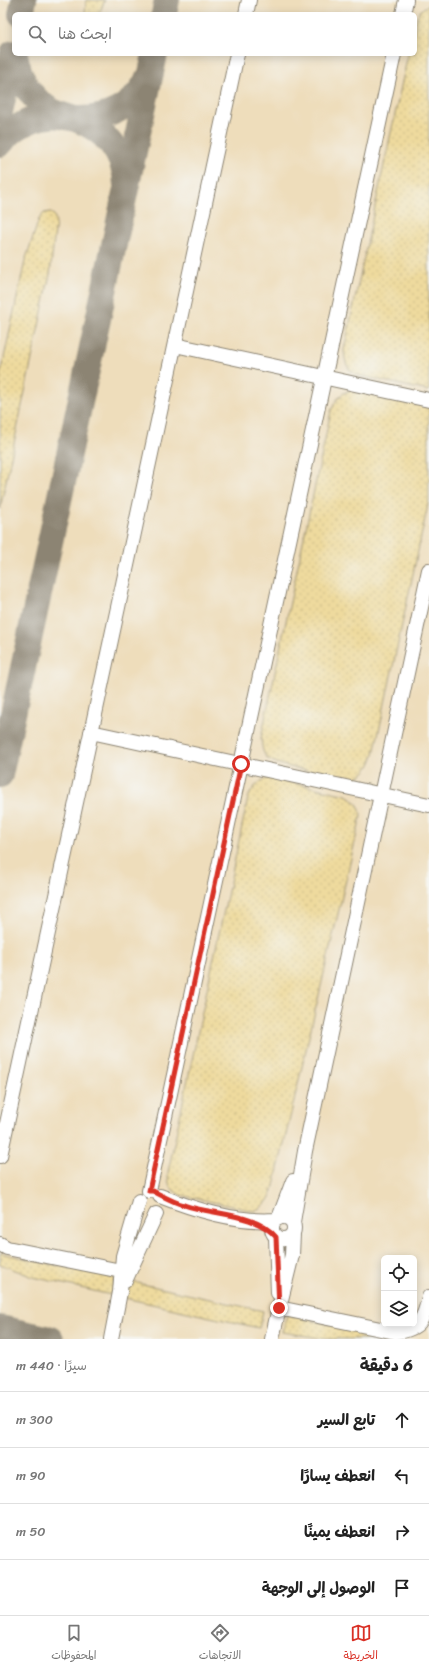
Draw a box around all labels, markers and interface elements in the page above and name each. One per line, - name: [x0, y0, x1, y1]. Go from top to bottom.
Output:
- search box: [12, 12, 417, 56]
- text: ابحث هنا: [58, 21, 112, 47]
- icon: search: [26, 23, 48, 45]
- route start: [232, 755, 250, 773]
- map controls: [381, 1255, 417, 1327]
- button: locate: [381, 1255, 417, 1291]
- button: layers: [381, 1291, 417, 1327]
- route end: [270, 1299, 288, 1317]
- text: 6 دقيقة: [360, 1350, 413, 1380]
- text: سيرًا · 440 m: [16, 1354, 87, 1377]
- text: تابع السير: [318, 1407, 375, 1433]
- text: 300 m: [16, 1408, 53, 1431]
- icon: ahead: [391, 1409, 413, 1431]
- text: انعطف يسارًا: [300, 1463, 375, 1489]
- text: 90 m: [16, 1464, 46, 1487]
- icon: left: [391, 1465, 413, 1487]
- text: انعطف يمينًا: [304, 1519, 375, 1545]
- text: 50 m: [16, 1520, 46, 1543]
- icon: right: [391, 1521, 413, 1543]
- text: الوصول إلى الوجهة: [262, 1575, 375, 1601]
- icon: arrive: [391, 1577, 413, 1599]
- tab: المحفوظات: [51, 1622, 96, 1665]
- tab: الاتجاهات: [199, 1622, 241, 1665]
- tab: الخريطة: [344, 1622, 378, 1665]

